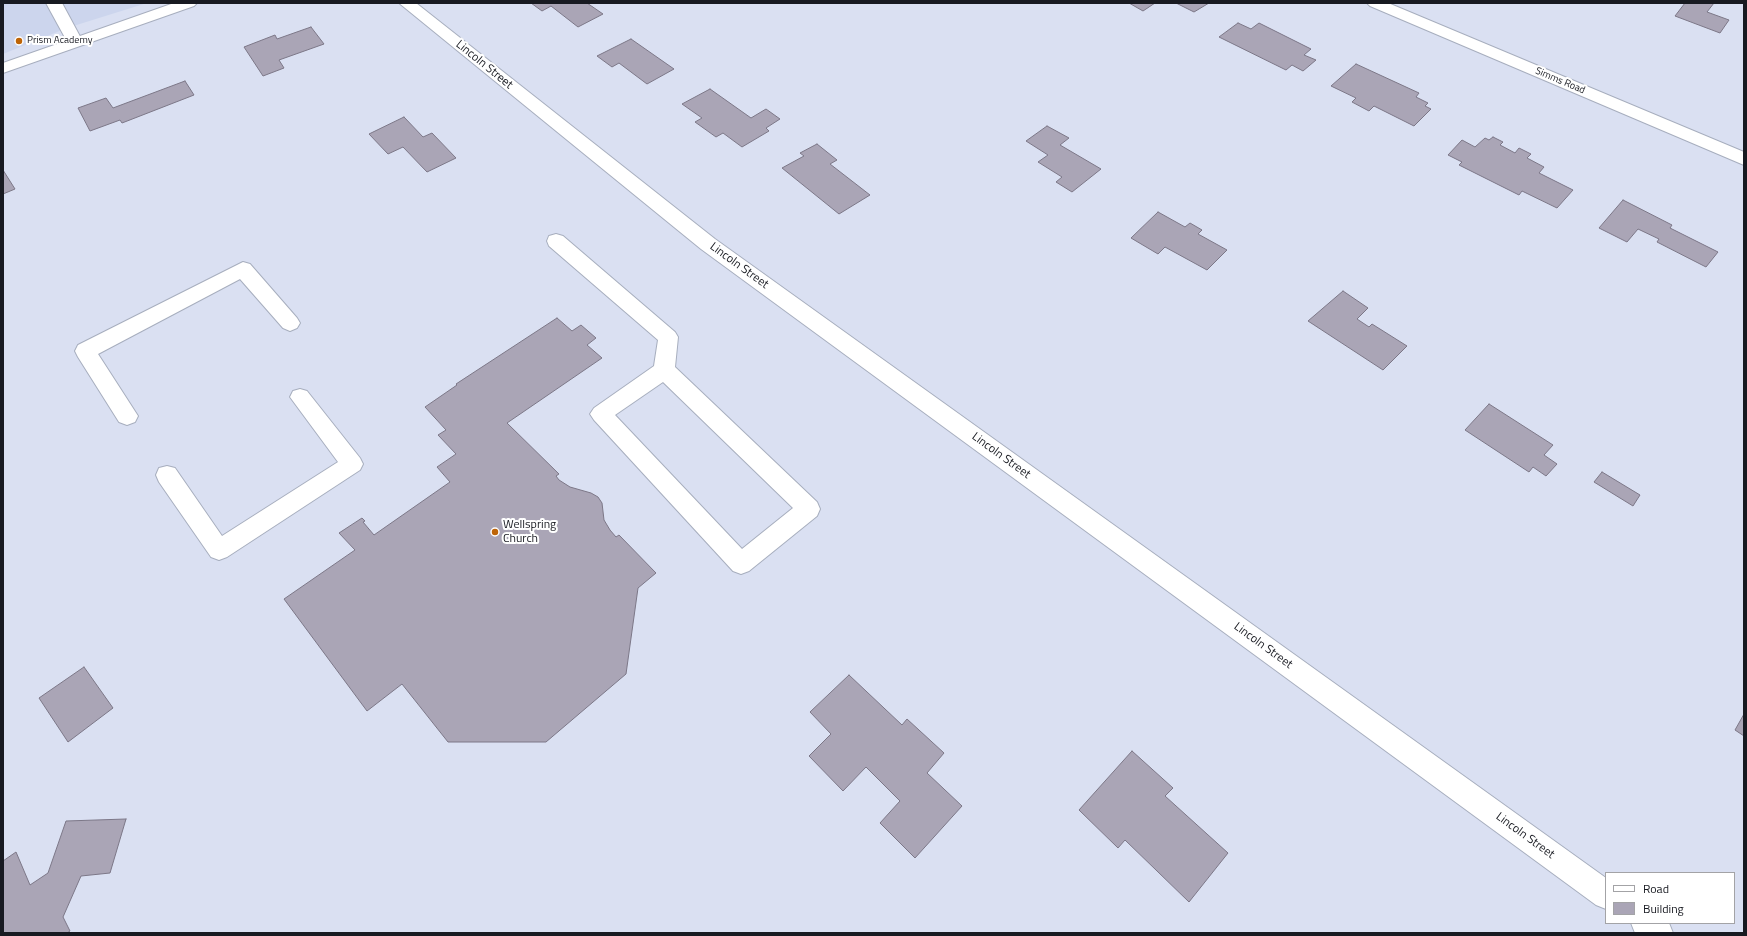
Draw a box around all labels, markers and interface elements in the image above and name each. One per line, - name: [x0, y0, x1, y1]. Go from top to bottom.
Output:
- place label: Prism Academy: [27, 35, 93, 47]
- marker: Prism Academy: [14, 36, 24, 46]
- street label: Lincoln Street: [453, 38, 515, 92]
- street label: Simms Road: [1533, 65, 1587, 97]
- street label: Lincoln Street: [707, 240, 771, 292]
- street label: Lincoln Street: [969, 430, 1033, 482]
- place label: Wellspring Church: [503, 518, 556, 546]
- marker: Wellspring Church: [490, 527, 500, 537]
- street label: Lincoln Street: [1231, 620, 1295, 672]
- street label: Lincoln Street: [1493, 810, 1557, 862]
- legend: [1605, 872, 1735, 924]
- text: Road: [1643, 879, 1669, 898]
- text: Building: [1643, 899, 1684, 918]

